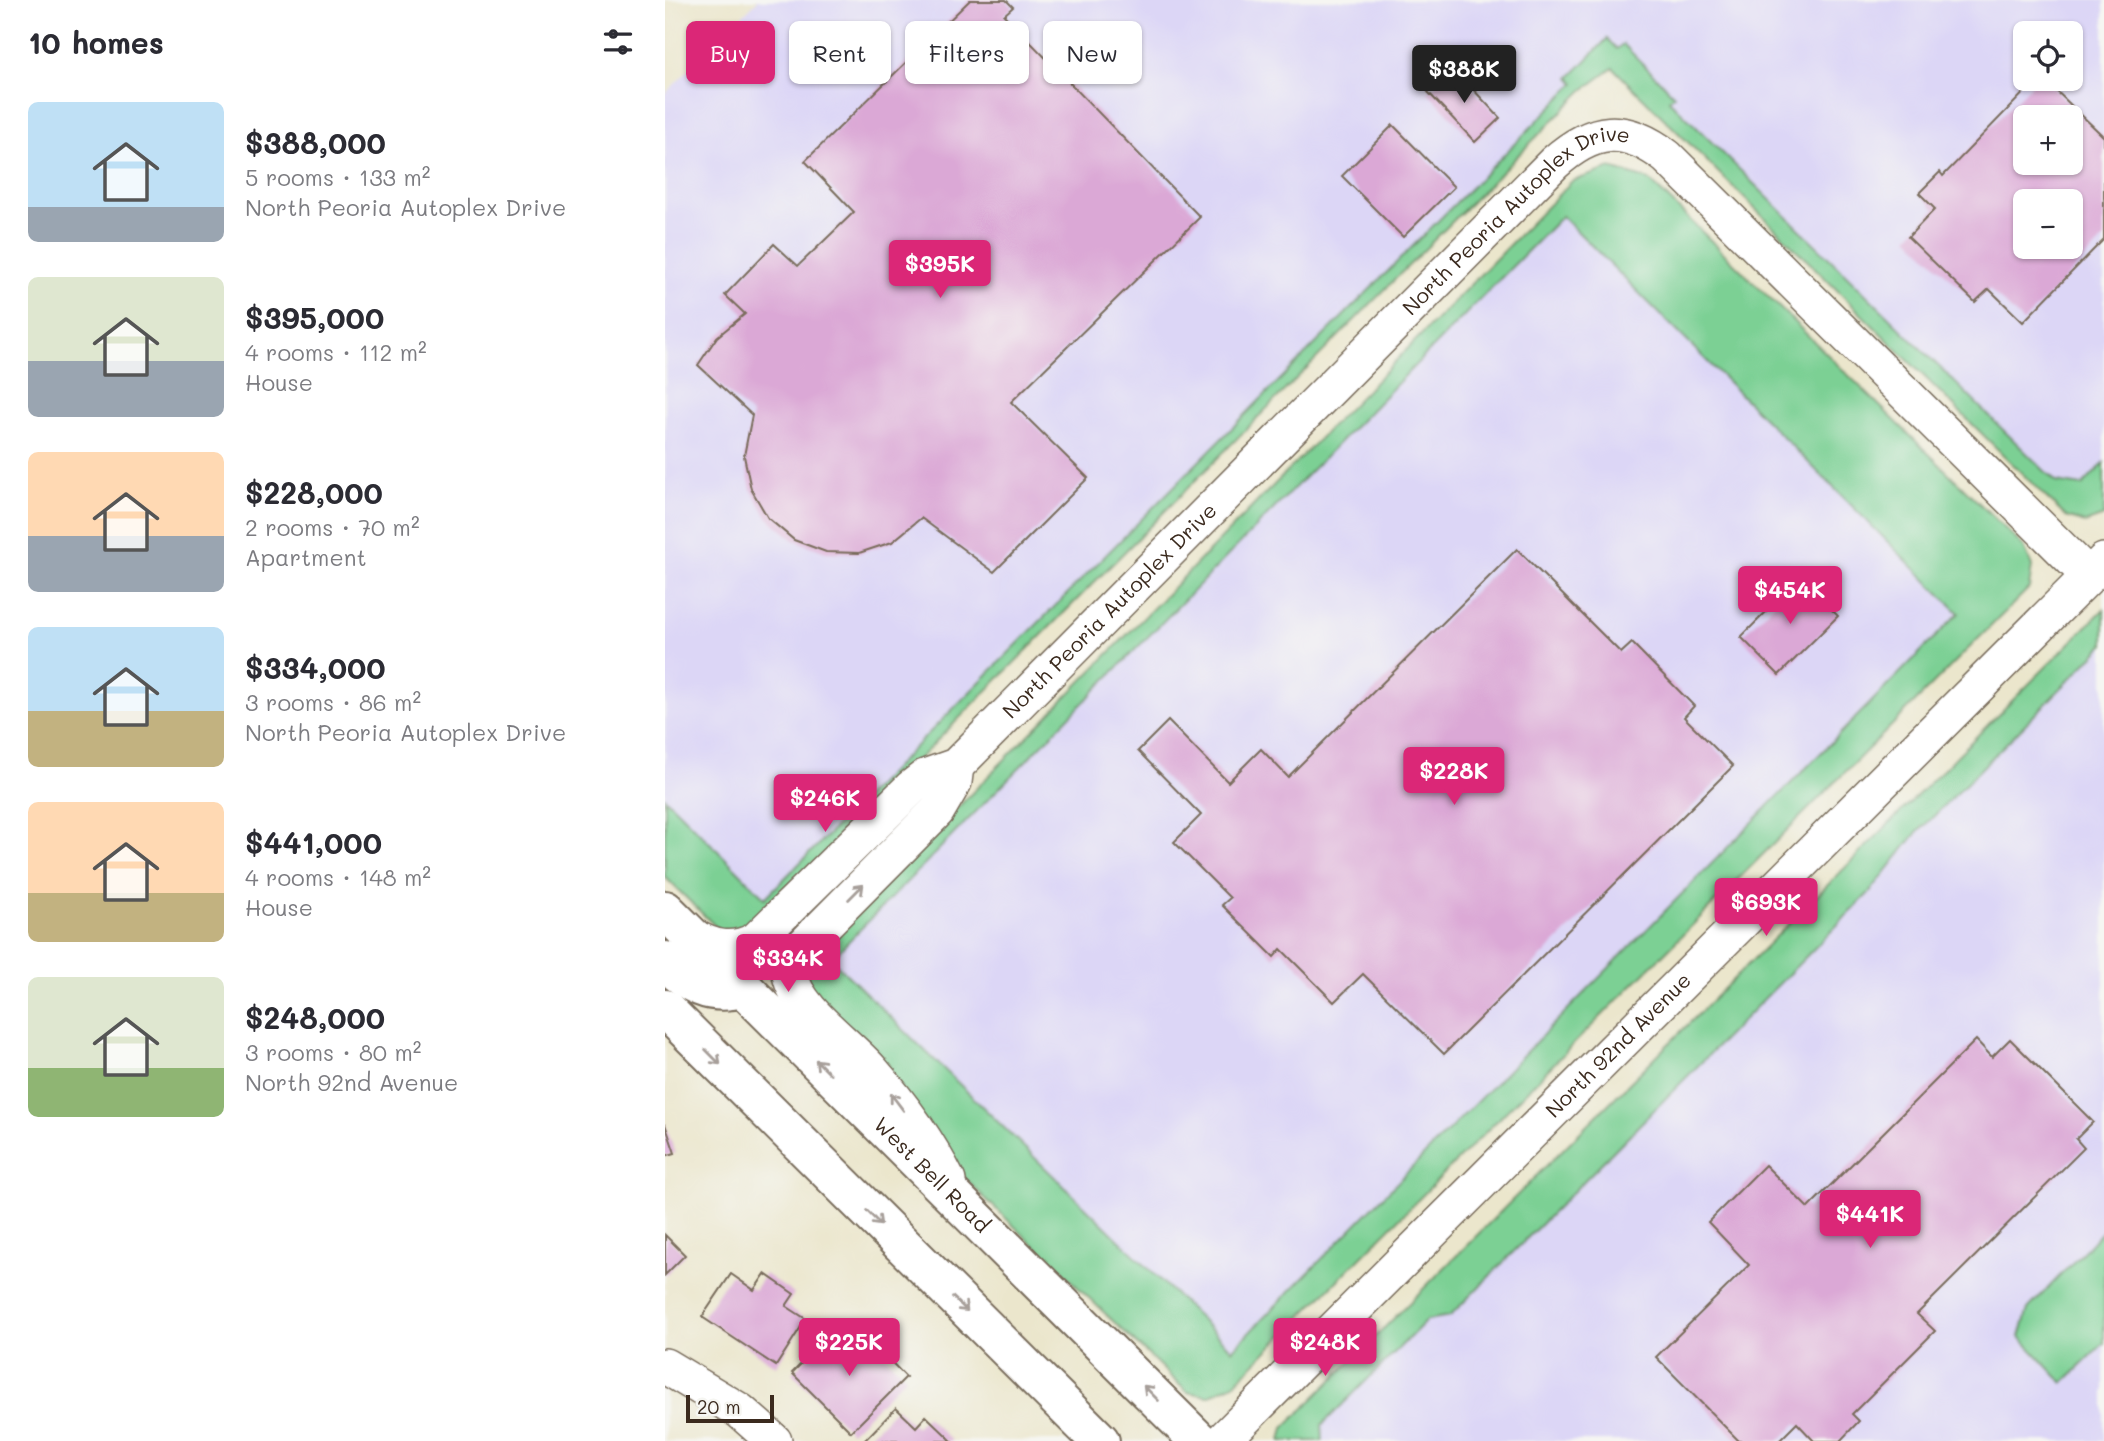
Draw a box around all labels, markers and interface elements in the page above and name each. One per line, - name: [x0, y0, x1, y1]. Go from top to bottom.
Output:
- chip: Buy: [686, 21, 775, 84]
- chip: Rent: [789, 21, 891, 84]
- chip: Filters: [905, 21, 1029, 84]
- chip: New: [1043, 21, 1142, 84]
- map controls: [2013, 21, 2083, 259]
- button: locate: [2013, 21, 2083, 91]
- text: 10 homes: [28, 22, 164, 62]
- icon: filters: [599, 23, 637, 61]
- pin: $388K: [1415, 46, 1513, 105]
- text: $388K: [1428, 53, 1500, 83]
- button: +: [2013, 105, 2083, 175]
- street label: North Peoria Autoplex Drive: [1396, 119, 1632, 320]
- text: $388,000: [245, 122, 386, 162]
- icon: home: [84, 130, 168, 214]
- text: 5 rooms · 133 m²: [245, 162, 430, 192]
- button: −: [2013, 189, 2083, 259]
- text: North Peoria Autoplex Drive: [245, 192, 566, 222]
- pin: $395K: [891, 240, 989, 300]
- text: $395K: [905, 248, 975, 278]
- text: $395,000: [245, 297, 384, 337]
- icon: home: [84, 305, 168, 389]
- text: 4 rooms · 112 m²: [245, 337, 427, 367]
- text: House: [245, 367, 313, 397]
- text: $228,000: [245, 472, 383, 512]
- icon: home: [84, 480, 168, 564]
- street label: North Peoria Autoplex Drive: [996, 496, 1222, 724]
- text: 2 rooms · 70 m²: [245, 512, 420, 542]
- text: Apartment: [245, 542, 367, 572]
- pin: $454K: [1741, 566, 1839, 626]
- text: $454K: [1754, 574, 1826, 604]
- text: $334,000: [245, 647, 386, 687]
- icon: home: [84, 655, 168, 739]
- text: 3 rooms · 86 m²: [245, 687, 421, 717]
- text: North Peoria Autoplex Drive: [245, 717, 566, 747]
- pin: $228K: [1405, 748, 1503, 807]
- text: $228K: [1419, 755, 1489, 785]
- pin: $246K: [776, 774, 874, 834]
- text: $246K: [790, 782, 860, 812]
- text: $441,000: [245, 822, 382, 862]
- icon: home: [84, 830, 168, 914]
- text: 4 rooms · 148 m²: [245, 862, 431, 892]
- pin: $693K: [1717, 878, 1815, 938]
- one-way arrow: [848, 884, 865, 901]
- text: $693K: [1731, 886, 1801, 916]
- text: House: [245, 892, 313, 922]
- pin: $334K: [739, 934, 837, 994]
- text: $334K: [752, 942, 824, 972]
- street label: North 92nd Avenue: [1539, 966, 1696, 1123]
- text: $248,000: [245, 997, 385, 1037]
- icon: home: [84, 1005, 168, 1089]
- text: 3 rooms · 80 m²: [245, 1037, 421, 1067]
- one-way arrow: [705, 1049, 722, 1066]
- one-way arrow: [815, 1059, 832, 1076]
- text: North 92nd Avenue: [245, 1067, 458, 1097]
- one-way arrow: [889, 1093, 904, 1112]
- street label: West Bell Road: [869, 1110, 997, 1238]
- pin: $441K: [1821, 1190, 1919, 1250]
- text: $441K: [1836, 1198, 1904, 1228]
- one-way arrow: [865, 1210, 882, 1227]
- one-way arrow: [952, 1295, 969, 1312]
- pin: $225K: [800, 1318, 898, 1378]
- pin: $248K: [1276, 1318, 1374, 1378]
- text: $225K: [815, 1326, 883, 1356]
- text: $248K: [1289, 1326, 1361, 1356]
- one-way arrow: [1143, 1384, 1160, 1401]
- scale bar: [686, 1392, 773, 1424]
- text: 20 m: [697, 1394, 741, 1419]

